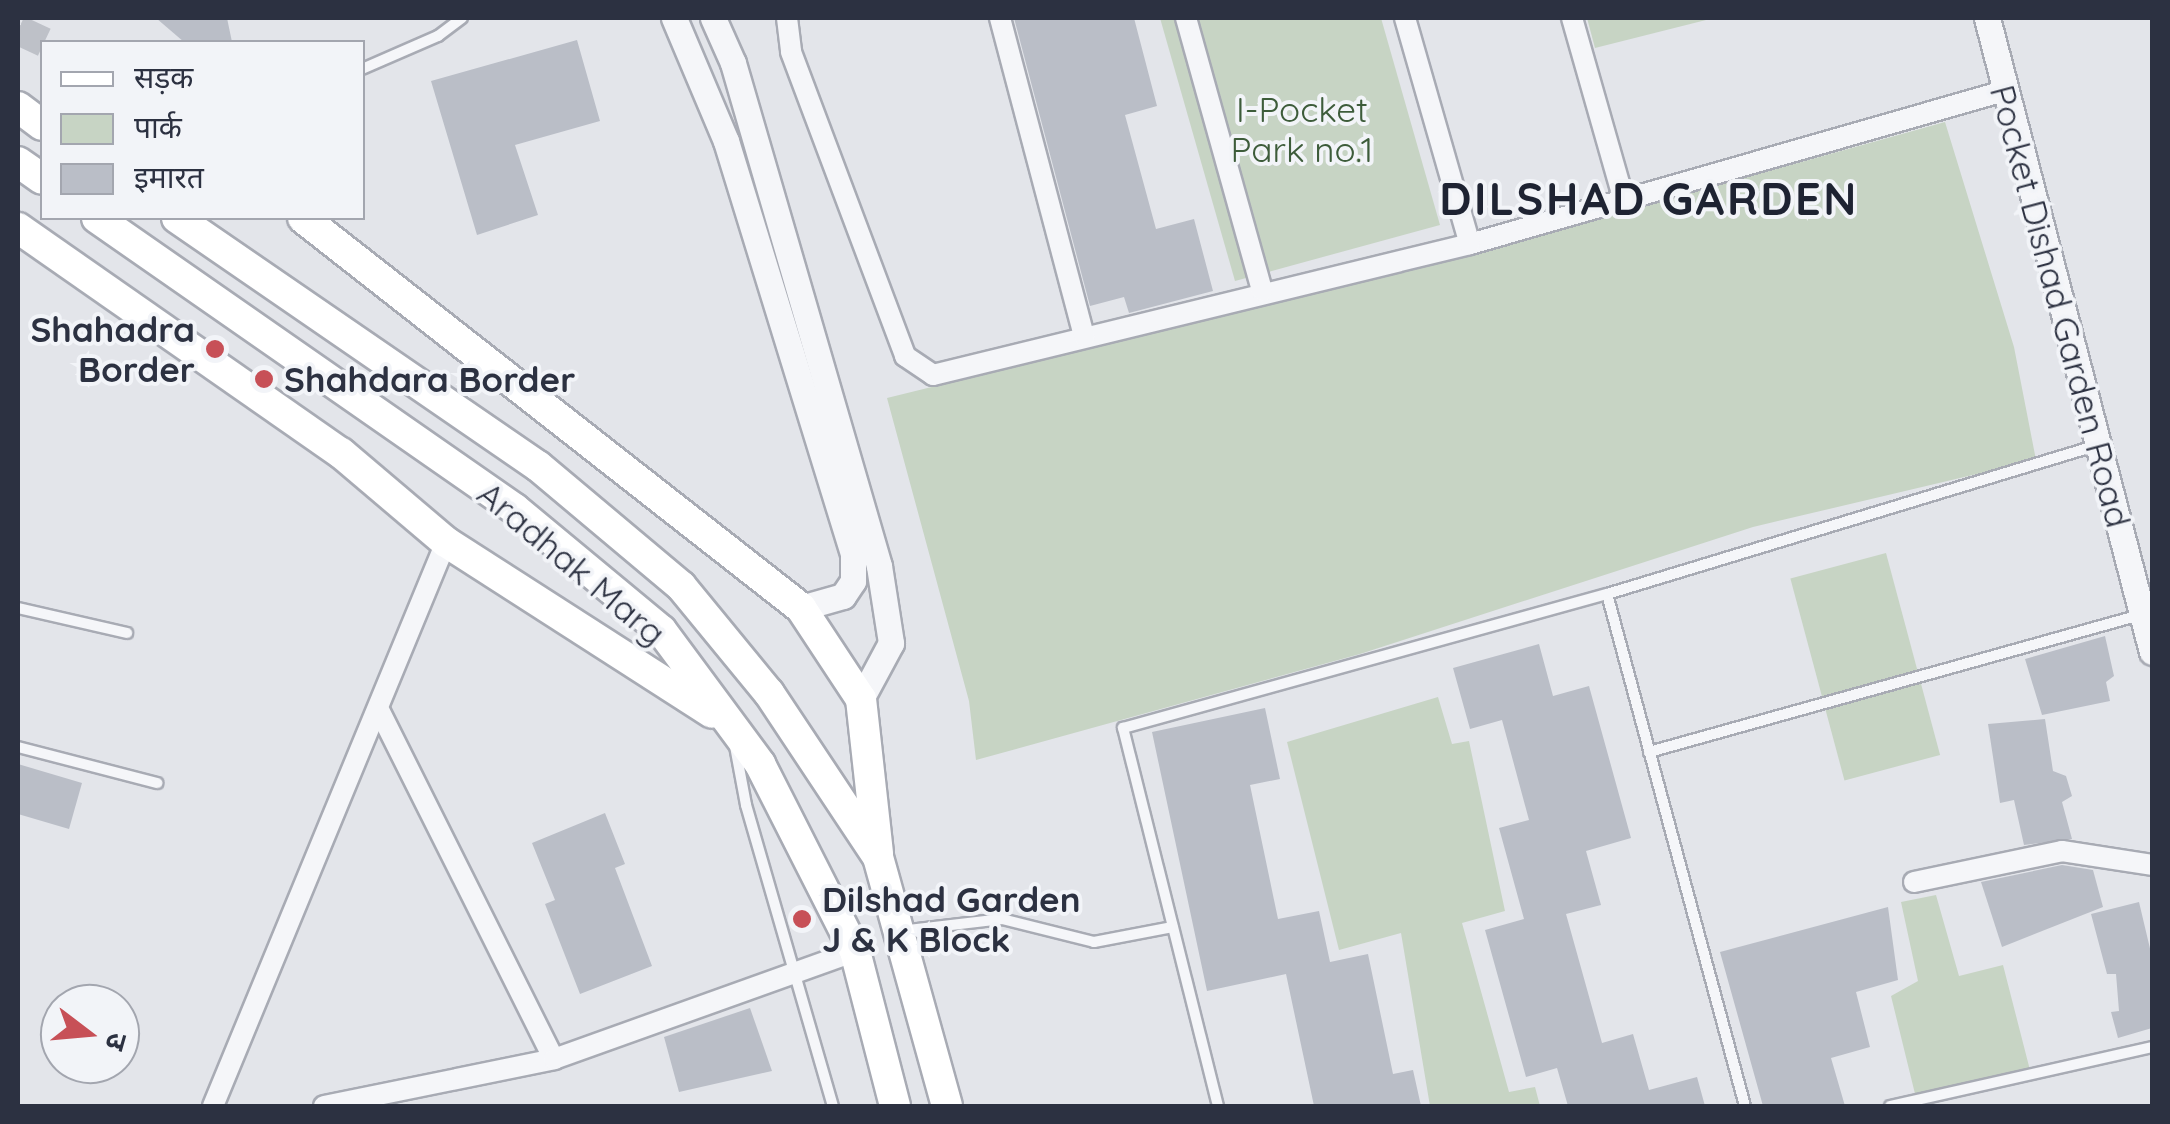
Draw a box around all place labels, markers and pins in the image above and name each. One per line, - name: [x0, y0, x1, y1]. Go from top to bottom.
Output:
- place label: Shahadra Border: [30, 308, 195, 390]
- marker: Shahadra Border: [204, 338, 226, 360]
- place label: Shahdara Border: [284, 358, 575, 400]
- marker: Shahdara Border: [253, 368, 275, 390]
- place label: Dilshad Garden J & K Block: [822, 878, 1081, 960]
- marker: Dilshad Garden J & K Block: [791, 908, 813, 930]

